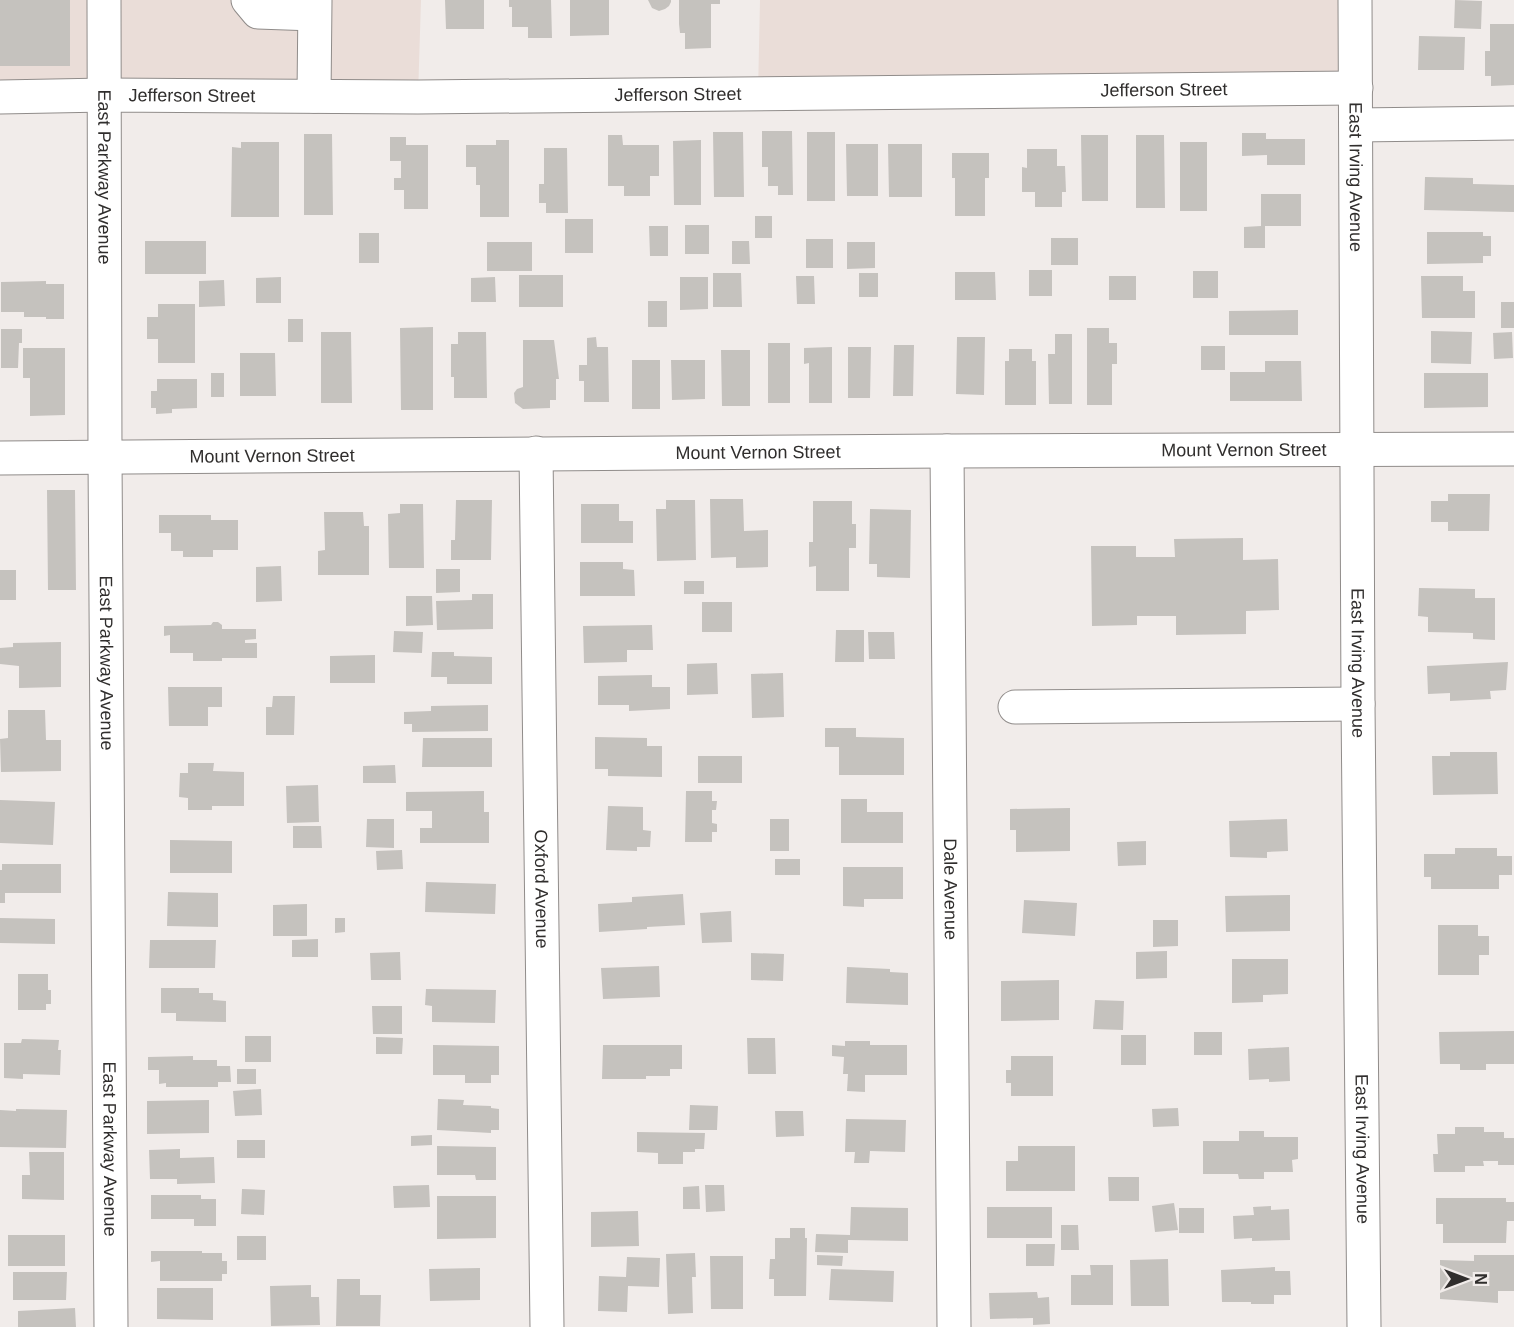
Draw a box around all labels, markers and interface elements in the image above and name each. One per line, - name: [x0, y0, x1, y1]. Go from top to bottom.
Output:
- street label: Jefferson Street: [1100, 79, 1227, 100]
- street label: Jefferson Street: [614, 84, 741, 105]
- street label: Jefferson Street: [128, 85, 255, 106]
- street label: East Parkway Avenue: [94, 90, 115, 264]
- street label: East Irving Avenue: [1345, 102, 1366, 252]
- street label: Mount Vernon Street: [1161, 440, 1327, 460]
- street label: Mount Vernon Street: [675, 442, 841, 463]
- street label: Mount Vernon Street: [189, 445, 355, 467]
- street label: East Parkway Avenue: [96, 575, 117, 750]
- street label: East Irving Avenue: [1348, 588, 1368, 738]
- street label: Oxford Avenue: [531, 829, 552, 949]
- street label: Dale Avenue: [940, 838, 961, 940]
- street label: East Parkway Avenue: [99, 1061, 120, 1236]
- street label: East Irving Avenue: [1352, 1074, 1373, 1224]
- north arrow: [1436, 1249, 1496, 1309]
- text: N: [1472, 1273, 1489, 1285]

